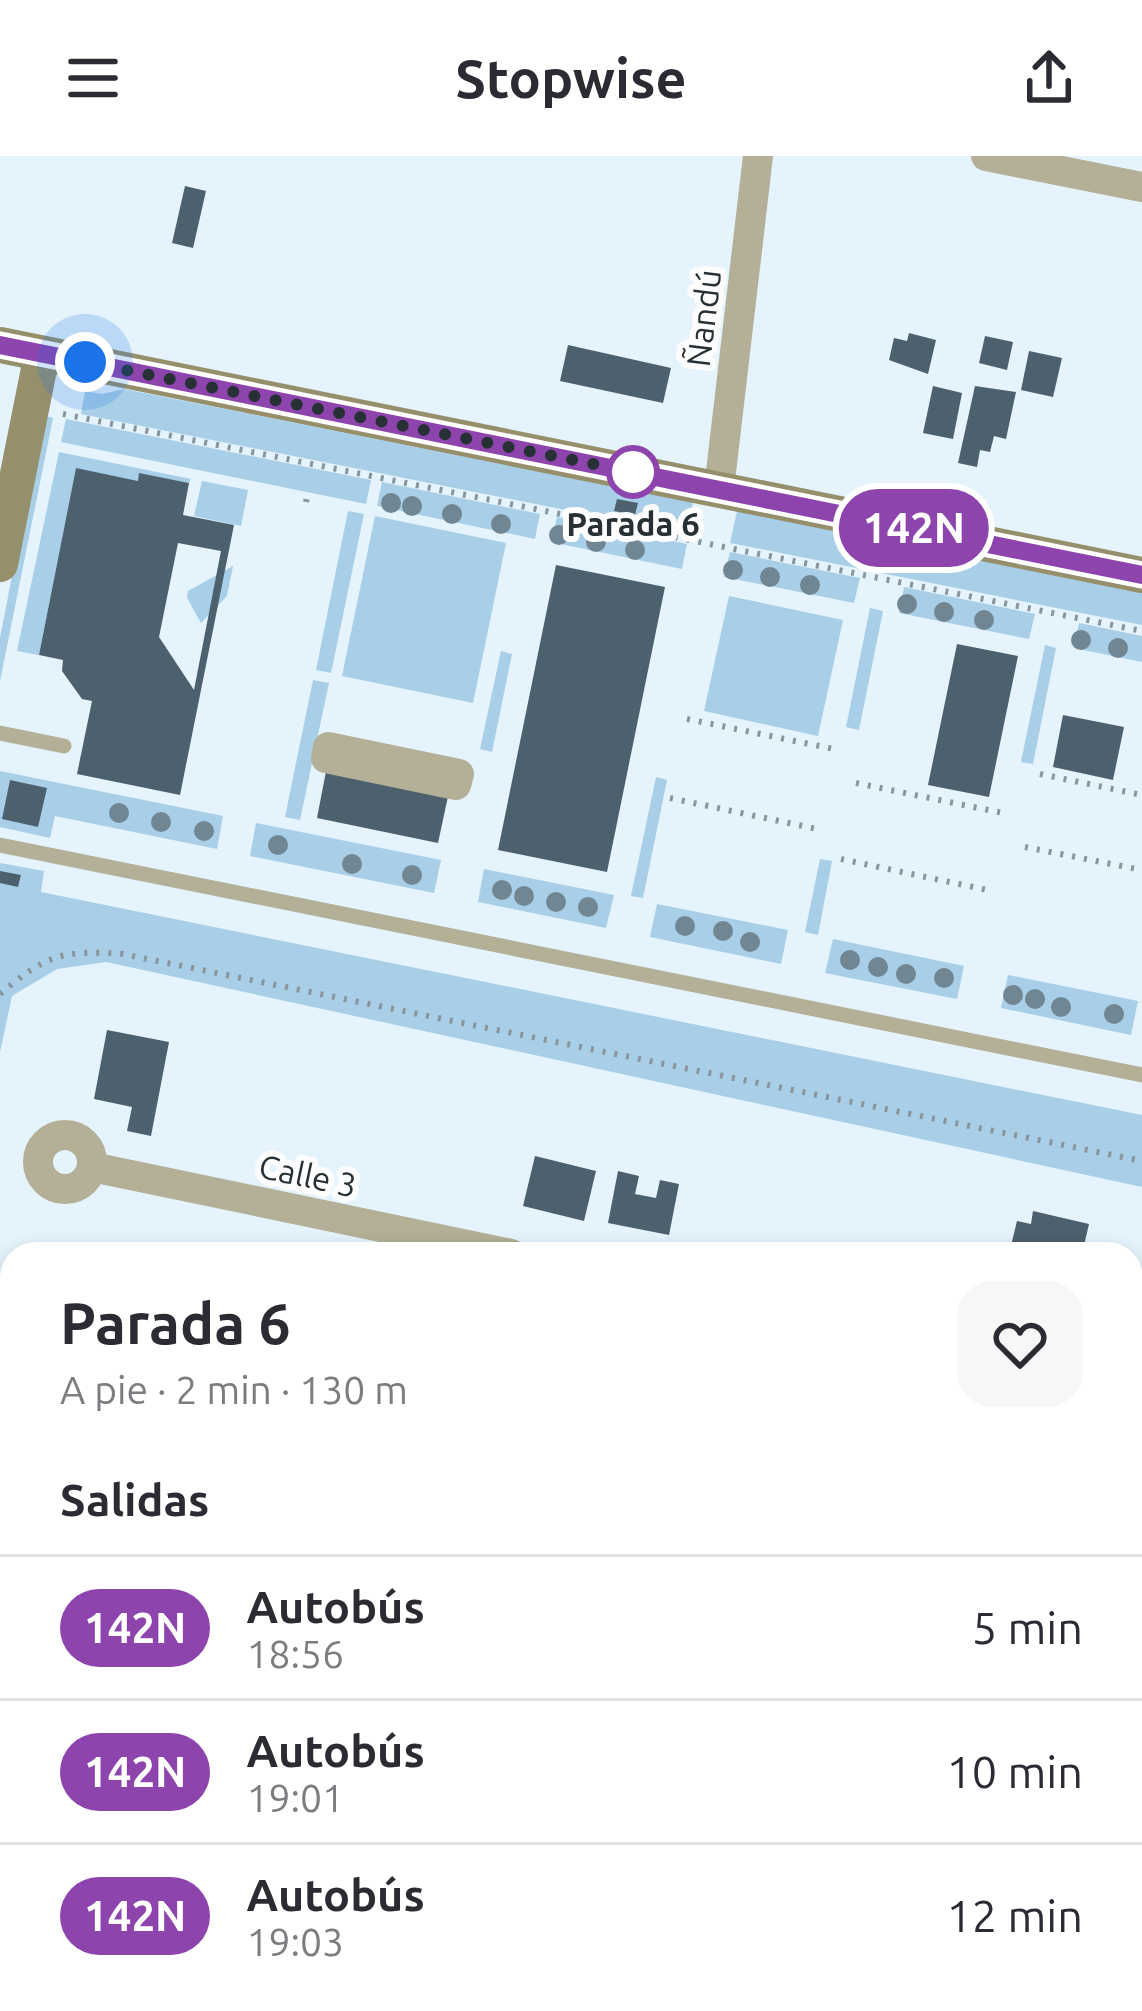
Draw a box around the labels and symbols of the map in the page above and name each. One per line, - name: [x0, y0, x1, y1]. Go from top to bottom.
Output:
- street label: Ñandú: [679, 267, 727, 369]
- your location: [55, 332, 115, 392]
- marker: Parada 6: [608, 447, 658, 497]
- line badge: 142N: [830, 489, 998, 567]
- place label: Parada 6: [566, 505, 700, 542]
- street label: Calle 3: [256, 1147, 360, 1203]

